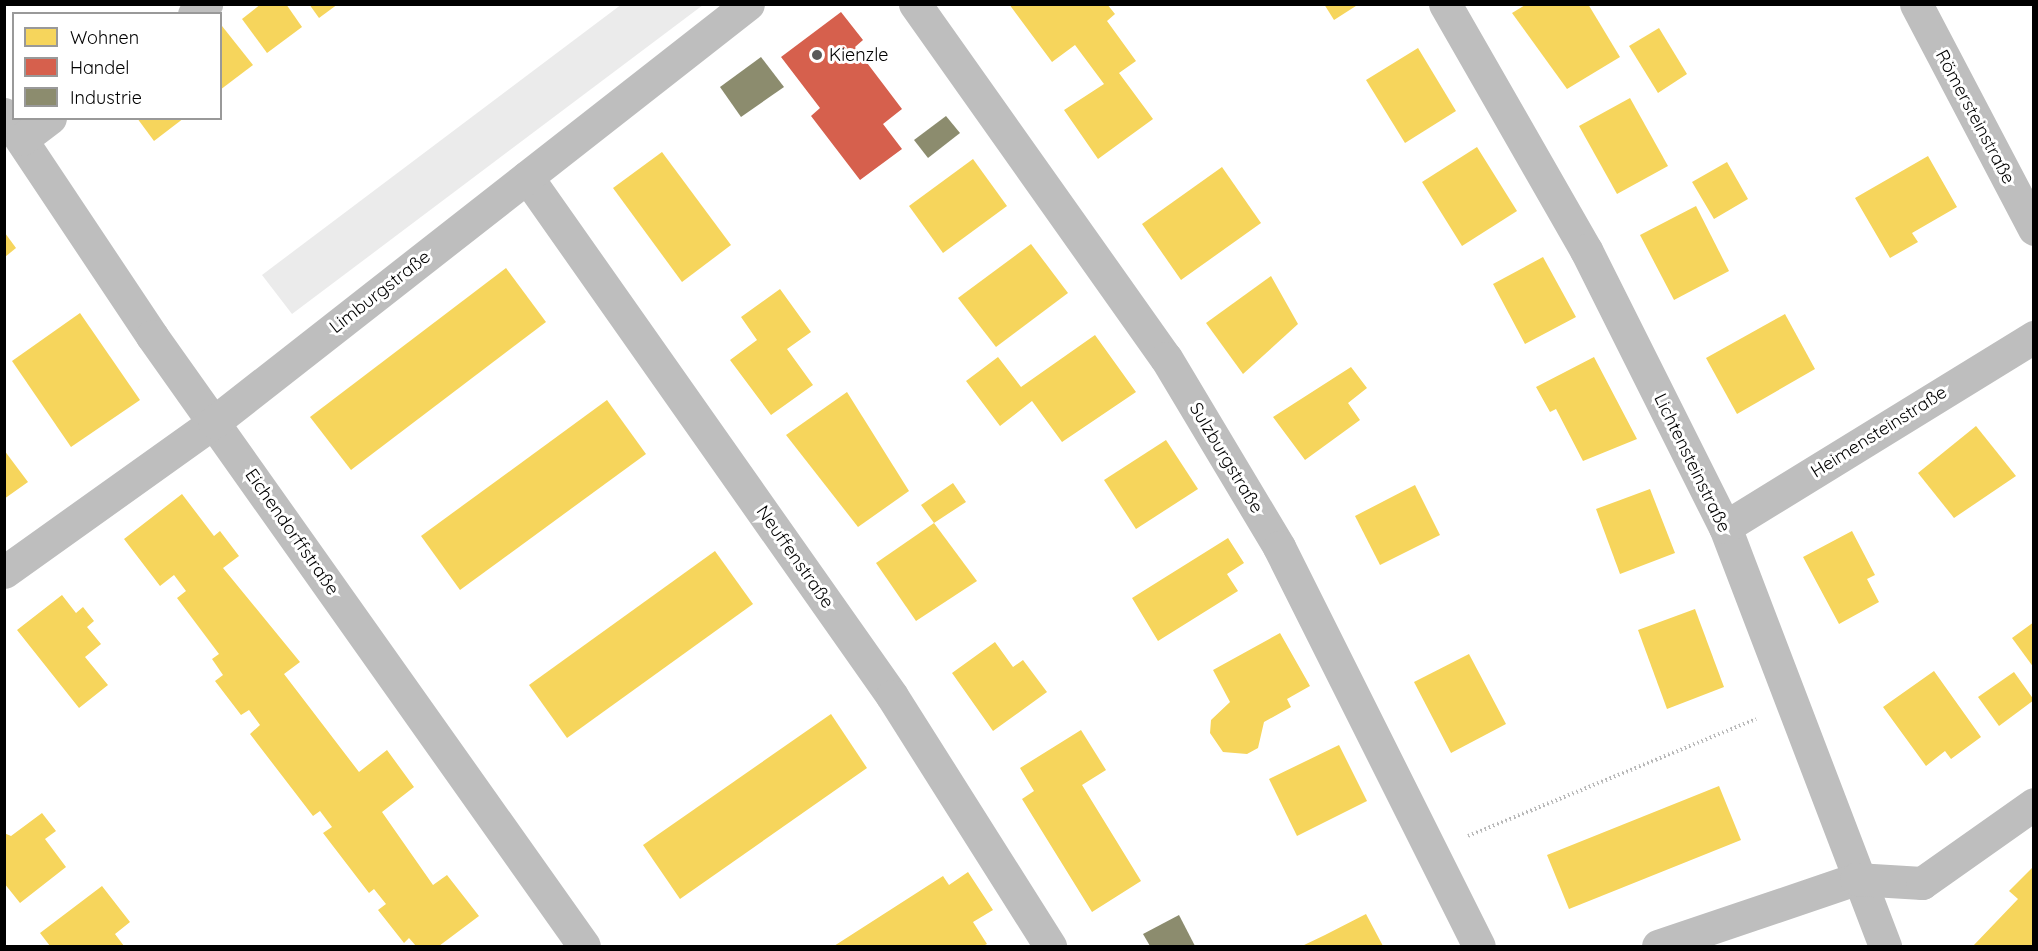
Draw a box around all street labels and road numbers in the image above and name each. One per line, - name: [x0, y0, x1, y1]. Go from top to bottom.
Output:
- street label: Römersteinstraße: [1931, 46, 2019, 188]
- street label: Limburgstraße: [325, 246, 435, 338]
- street label: Heimensteinstraße: [1807, 381, 1951, 483]
- street label: Lichtensteinstraße: [1649, 390, 1735, 536]
- street label: Sulzburgstraße: [1184, 399, 1268, 517]
- street label: Eichendorffstraße: [240, 465, 344, 599]
- street label: Neuffenstraße: [752, 502, 838, 612]

